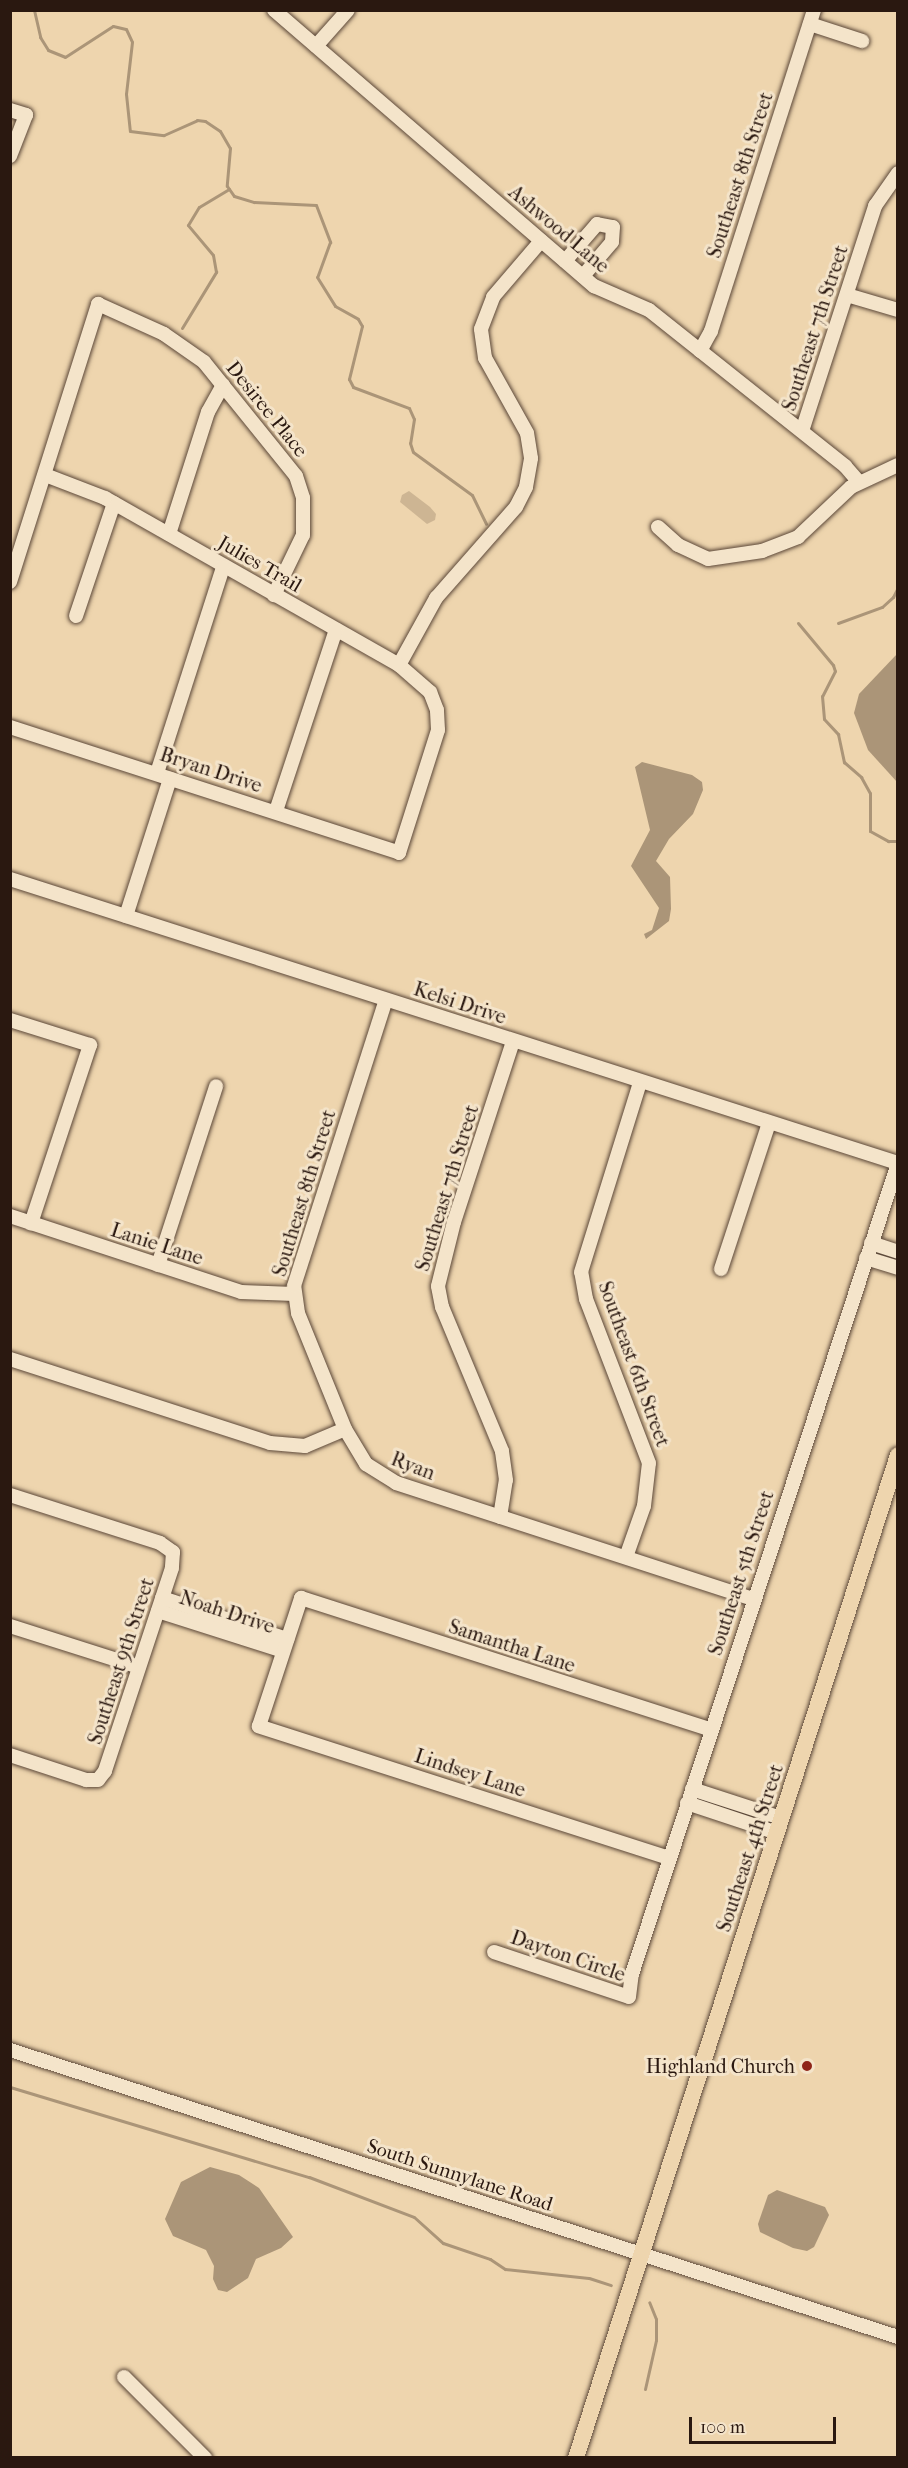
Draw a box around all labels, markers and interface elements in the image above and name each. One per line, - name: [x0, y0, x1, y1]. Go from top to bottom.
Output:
- street label: Southeast 8th Street: [702, 89, 778, 261]
- street label: Ashwood Lane: [504, 180, 614, 278]
- street label: Southeast 7th Street: [777, 242, 853, 414]
- street label: Desiree Place: [221, 356, 313, 462]
- street label: Julies Trail: [214, 530, 306, 598]
- street label: Bryan Drive: [157, 742, 265, 798]
- street label: Kelsi Drive: [411, 977, 509, 1029]
- street label: Southeast 7th Street: [410, 1102, 484, 1274]
- street label: Southeast 8th Street: [267, 1107, 341, 1279]
- street label: Lanie Lane: [108, 1218, 206, 1270]
- street label: Southeast 6th Street: [593, 1278, 675, 1450]
- street label: Ryan: [388, 1447, 438, 1485]
- street label: Southeast 5th Street: [703, 1488, 779, 1658]
- street label: Southeast 9th Street: [83, 1575, 159, 1747]
- street label: Noah Drive: [176, 1585, 278, 1639]
- street label: Samantha Lane: [446, 1614, 578, 1678]
- street label: Lindsey Lane: [412, 1744, 528, 1802]
- street label: Southeast 4th Street: [712, 1761, 788, 1935]
- street label: Dayton Circle: [508, 1925, 628, 1987]
- place label: Highland Church: [646, 2054, 795, 2078]
- marker: Highland Church: [800, 2059, 814, 2073]
- street label: South Sunnylane Road: [364, 2134, 556, 2216]
- scale bar: [692, 2405, 839, 2443]
- text: 100 m: [700, 2417, 745, 2438]

